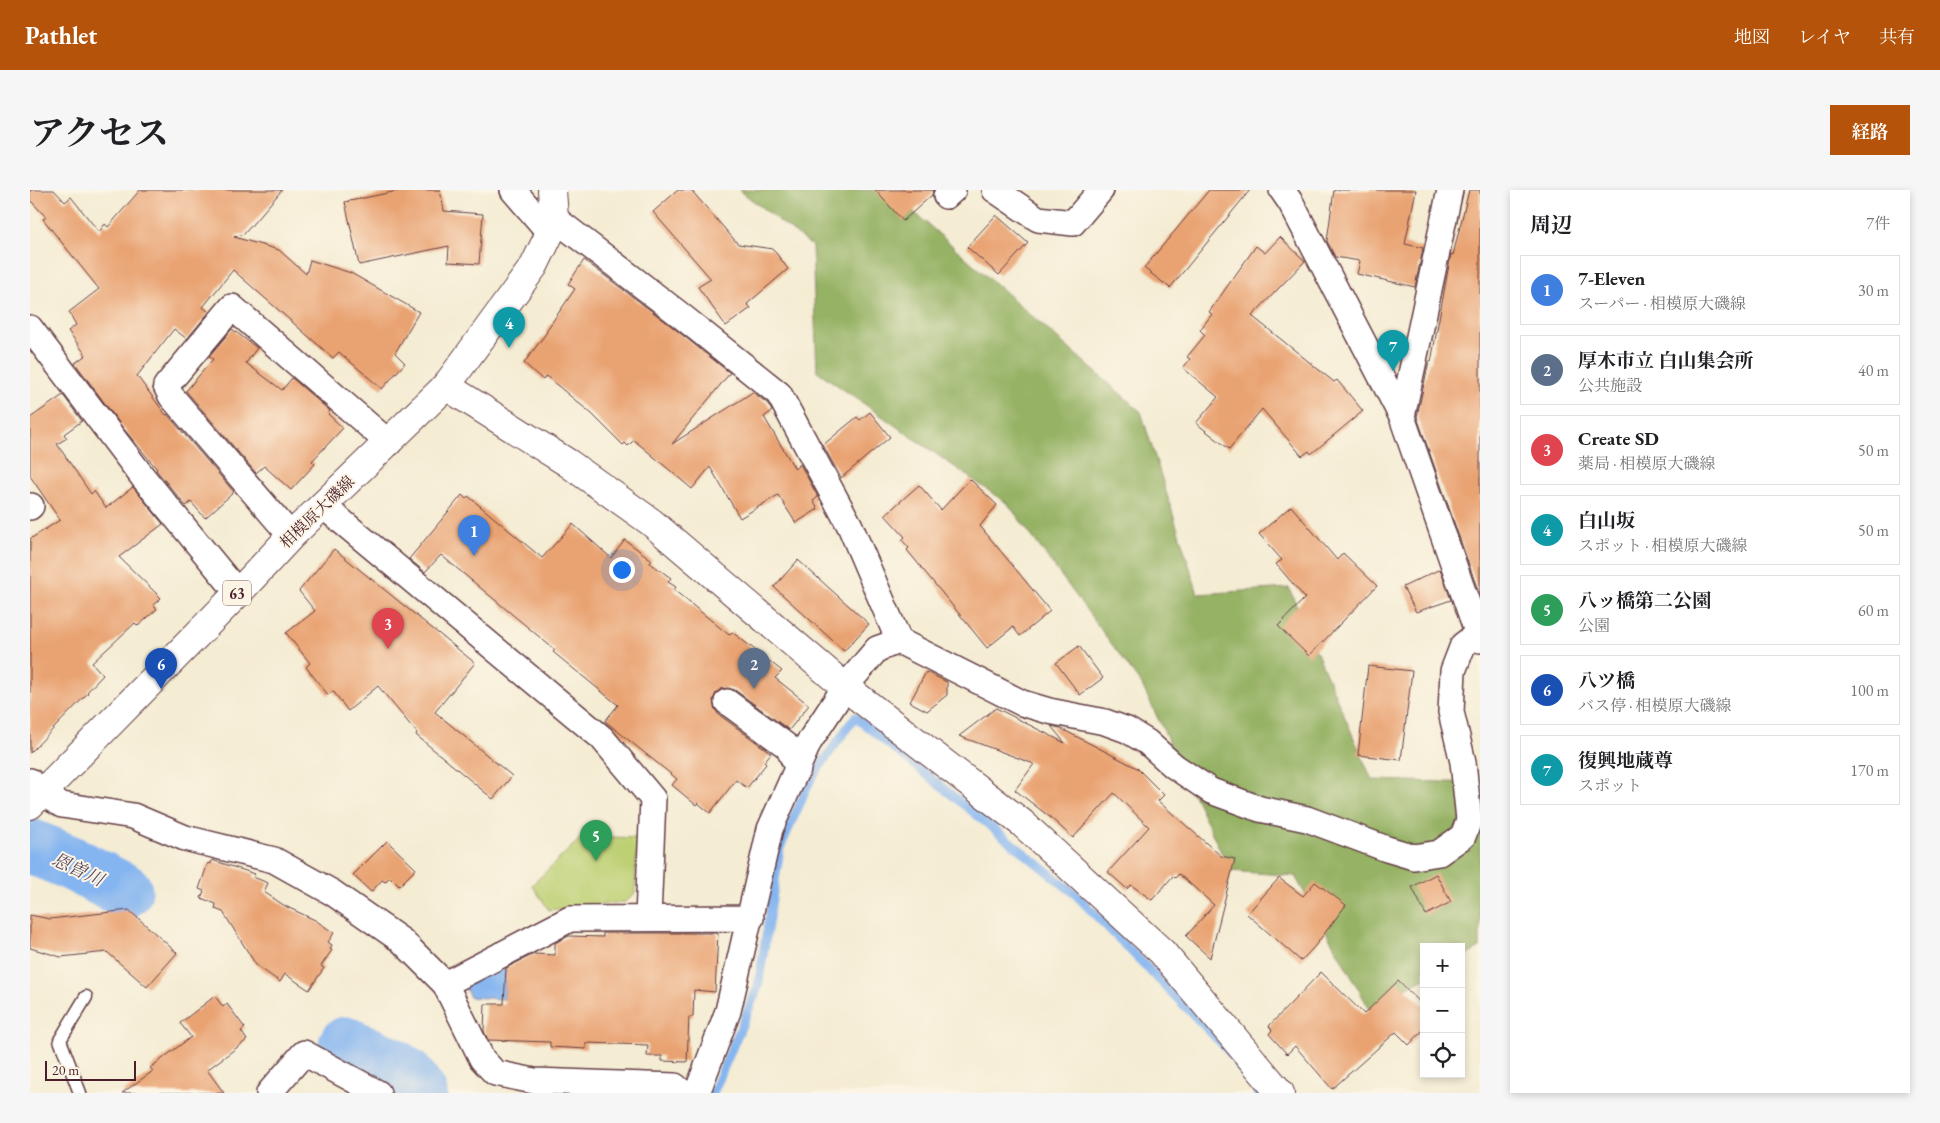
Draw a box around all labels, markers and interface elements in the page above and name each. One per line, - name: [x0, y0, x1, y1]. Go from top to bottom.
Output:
- text: Pathlet: [25, 20, 97, 51]
- text: 地図: [1734, 25, 1770, 48]
- text: レイヤ: [1798, 25, 1851, 48]
- text: 共有: [1879, 25, 1915, 48]
- button: 経路: [1830, 105, 1910, 155]
- text: アクセス: [30, 110, 169, 155]
- text: 周辺: [1530, 211, 1572, 238]
- text: 7件: [1866, 213, 1890, 234]
- text: 7-Eleven: [1578, 266, 1645, 291]
- text: 1: [1543, 280, 1551, 301]
- text: 30 m: [1858, 280, 1889, 301]
- text: スーパー · 相模原大磯線: [1578, 293, 1746, 314]
- pin: 4: [493, 307, 525, 348]
- pin: 7: [1377, 330, 1409, 371]
- text: 厚木市立 白山集会所: [1578, 348, 1754, 373]
- text: 2: [1543, 360, 1551, 381]
- text: 40 m: [1858, 360, 1889, 381]
- text: 公共施設: [1578, 375, 1642, 396]
- text: Create SD: [1578, 426, 1659, 451]
- text: 3: [1543, 440, 1551, 461]
- text: 50 m: [1858, 440, 1889, 461]
- text: 薬局 · 相模原大磯線: [1578, 453, 1716, 474]
- street label: 相模原大磯線: [275, 471, 359, 553]
- text: 白山坂: [1578, 508, 1635, 533]
- pin: 1: [458, 515, 490, 556]
- text: 4: [1543, 520, 1551, 541]
- text: 50 m: [1858, 520, 1889, 541]
- text: スポット · 相模原大磯線: [1578, 535, 1748, 556]
- your location: [609, 557, 635, 583]
- road number: 63: [223, 580, 251, 606]
- text: 八ッ橋第二公園: [1578, 588, 1711, 613]
- text: 5: [1543, 600, 1551, 621]
- text: 60 m: [1858, 600, 1889, 621]
- pin: 3: [372, 608, 404, 649]
- text: 公園: [1578, 615, 1610, 636]
- pin: 6: [145, 648, 177, 689]
- pin: 2: [738, 648, 770, 689]
- text: 八ツ橋: [1578, 668, 1635, 693]
- text: 6: [1543, 680, 1551, 701]
- text: 100 m: [1850, 680, 1889, 701]
- text: バス停 · 相模原大磯線: [1578, 695, 1732, 716]
- text: 復興地蔵尊: [1578, 748, 1673, 773]
- text: 7: [1543, 760, 1551, 781]
- text: 170 m: [1850, 760, 1889, 781]
- text: スポット: [1578, 775, 1642, 796]
- pin: 5: [580, 820, 612, 861]
- water label: 恩曽川: [49, 847, 109, 892]
- map controls: [1420, 943, 1465, 1078]
- button: +: [1420, 943, 1465, 988]
- button: −: [1420, 988, 1465, 1033]
- button: locate: [1420, 1033, 1465, 1078]
- scale bar: [45, 1058, 136, 1081]
- text: 20 m: [52, 1061, 79, 1079]

